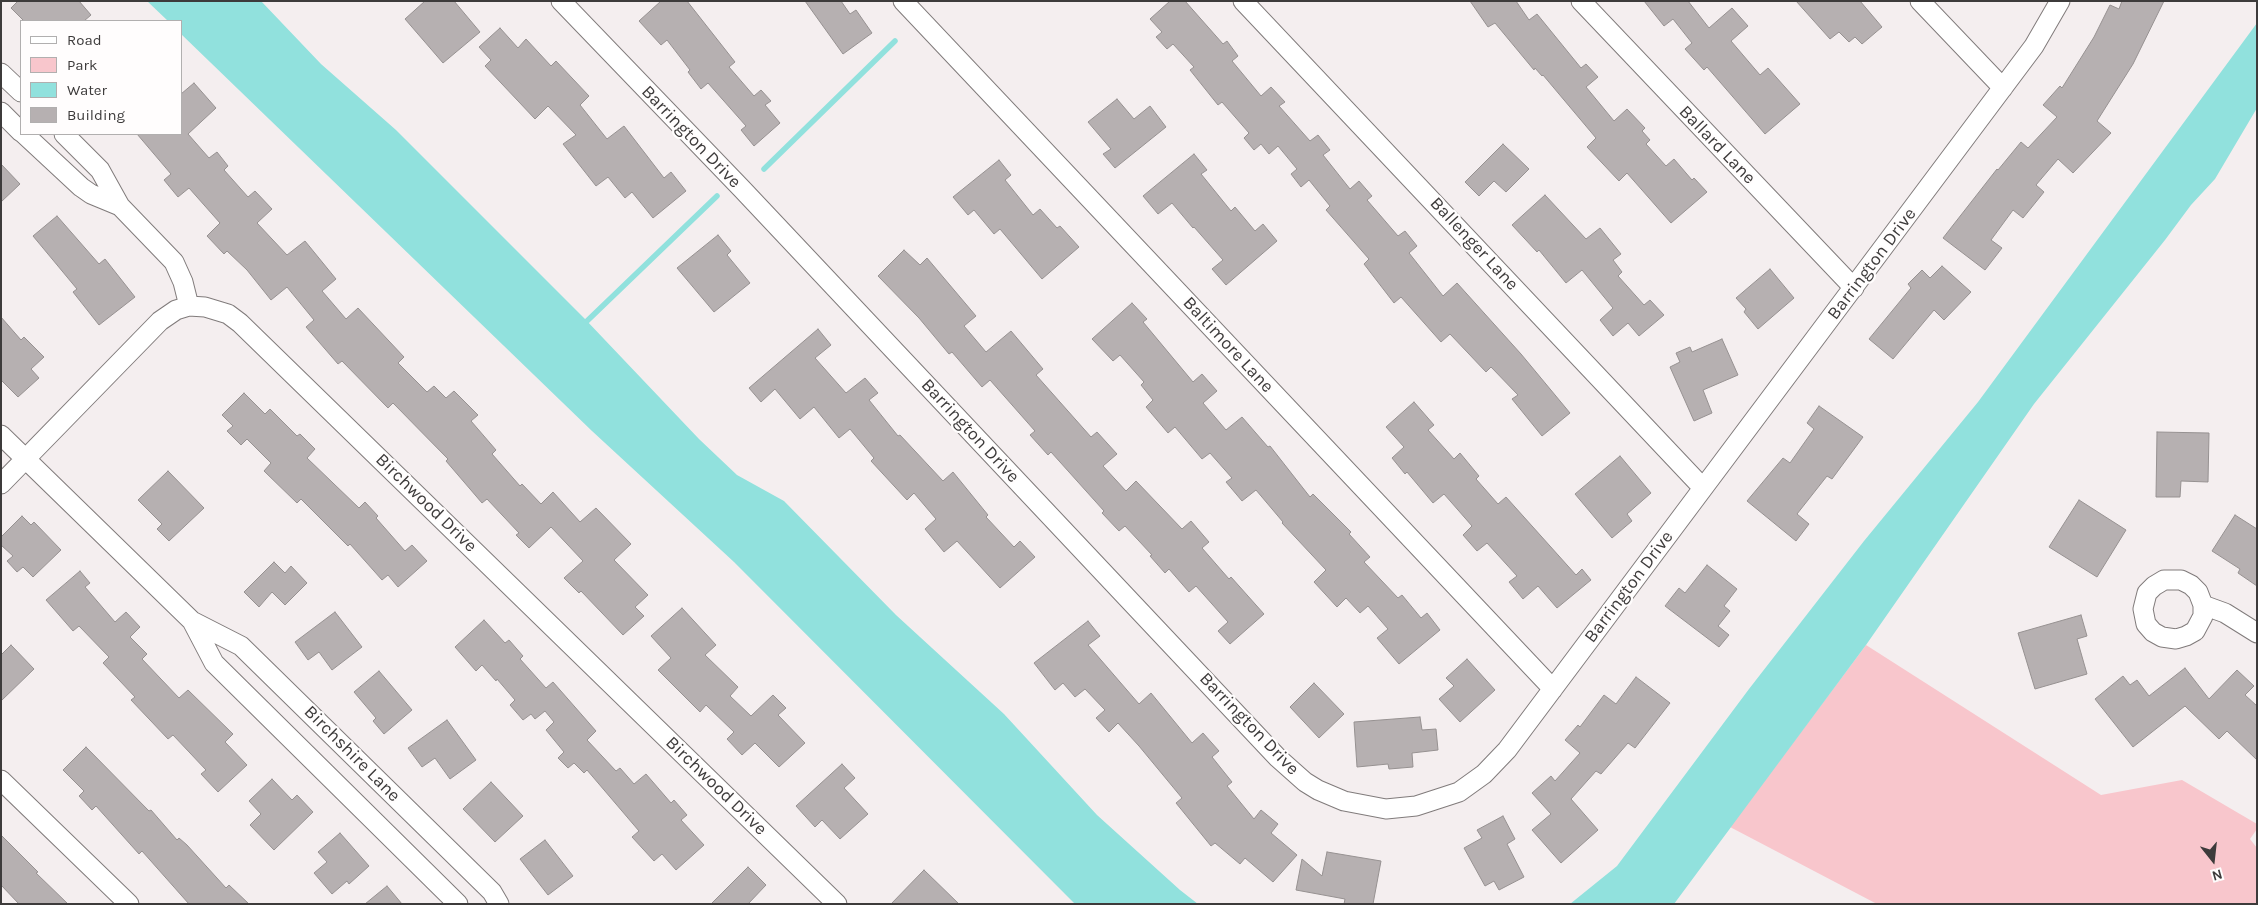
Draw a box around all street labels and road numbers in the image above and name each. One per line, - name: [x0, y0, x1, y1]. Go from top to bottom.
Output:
- street label: Barrington Drive: [637, 81, 745, 193]
- street label: Ballard Lane: [1674, 101, 1760, 189]
- street label: Ballenger Lane: [1425, 193, 1523, 295]
- street label: Barrington Drive: [1823, 204, 1921, 324]
- street label: Baltimore Lane: [1178, 293, 1278, 397]
- street label: Barrington Drive: [916, 375, 1024, 487]
- street label: Birchwood Drive: [371, 449, 481, 557]
- street label: Barrington Drive: [1580, 527, 1678, 647]
- street label: Barrington Drive: [1195, 668, 1303, 780]
- street label: Birchshire Lane: [299, 701, 405, 807]
- street label: Birchwood Drive: [661, 732, 771, 840]

